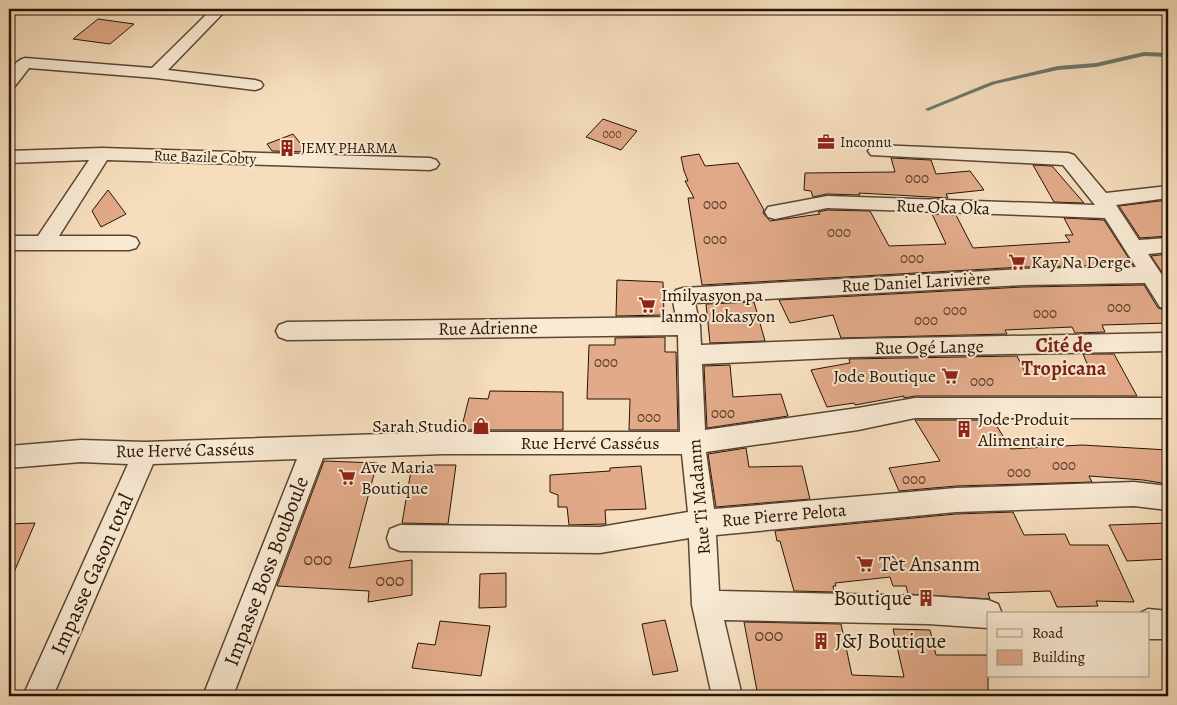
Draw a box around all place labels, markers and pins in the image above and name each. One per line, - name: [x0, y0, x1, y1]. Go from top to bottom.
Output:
- office icon: Inconnu: [816, 132, 836, 152]
- place label: Inconnu: [840, 132, 893, 152]
- building icon: JEMY PHARMA: [277, 138, 297, 158]
- place label: JEMY PHARMA: [301, 138, 397, 158]
- place label: Kay Na Derge: [1031, 250, 1131, 274]
- supermarket icon: Kay Na Derge: [1007, 252, 1027, 272]
- place label: Imilyasyon pa lanmo lokasyon: [661, 283, 775, 328]
- supermarket icon: Imilyasyon pa lanmo lokasyon: [637, 295, 657, 315]
- place label: Jode Boutique: [833, 364, 936, 388]
- supermarket icon: Jode Boutique: [940, 366, 960, 386]
- place label: Jode Produit Alimentaire: [977, 407, 1069, 452]
- place label: Sarah Studio: [372, 414, 467, 438]
- shop icon: Sarah Studio: [471, 416, 491, 436]
- building icon: Jode Produit Alimentaire: [954, 419, 974, 439]
- place label: Ave Maria Boutique: [360, 455, 435, 500]
- supermarket icon: Ave Maria Boutique: [337, 467, 357, 487]
- place label: Tèt Ansanm: [879, 550, 980, 578]
- supermarket icon: Tèt Ansanm: [855, 554, 875, 574]
- place label: Boutique: [833, 584, 912, 612]
- building icon: Boutique: [916, 588, 936, 608]
- place label: J&J Boutique: [835, 627, 946, 655]
- building icon: J&J Boutique: [811, 631, 831, 651]

